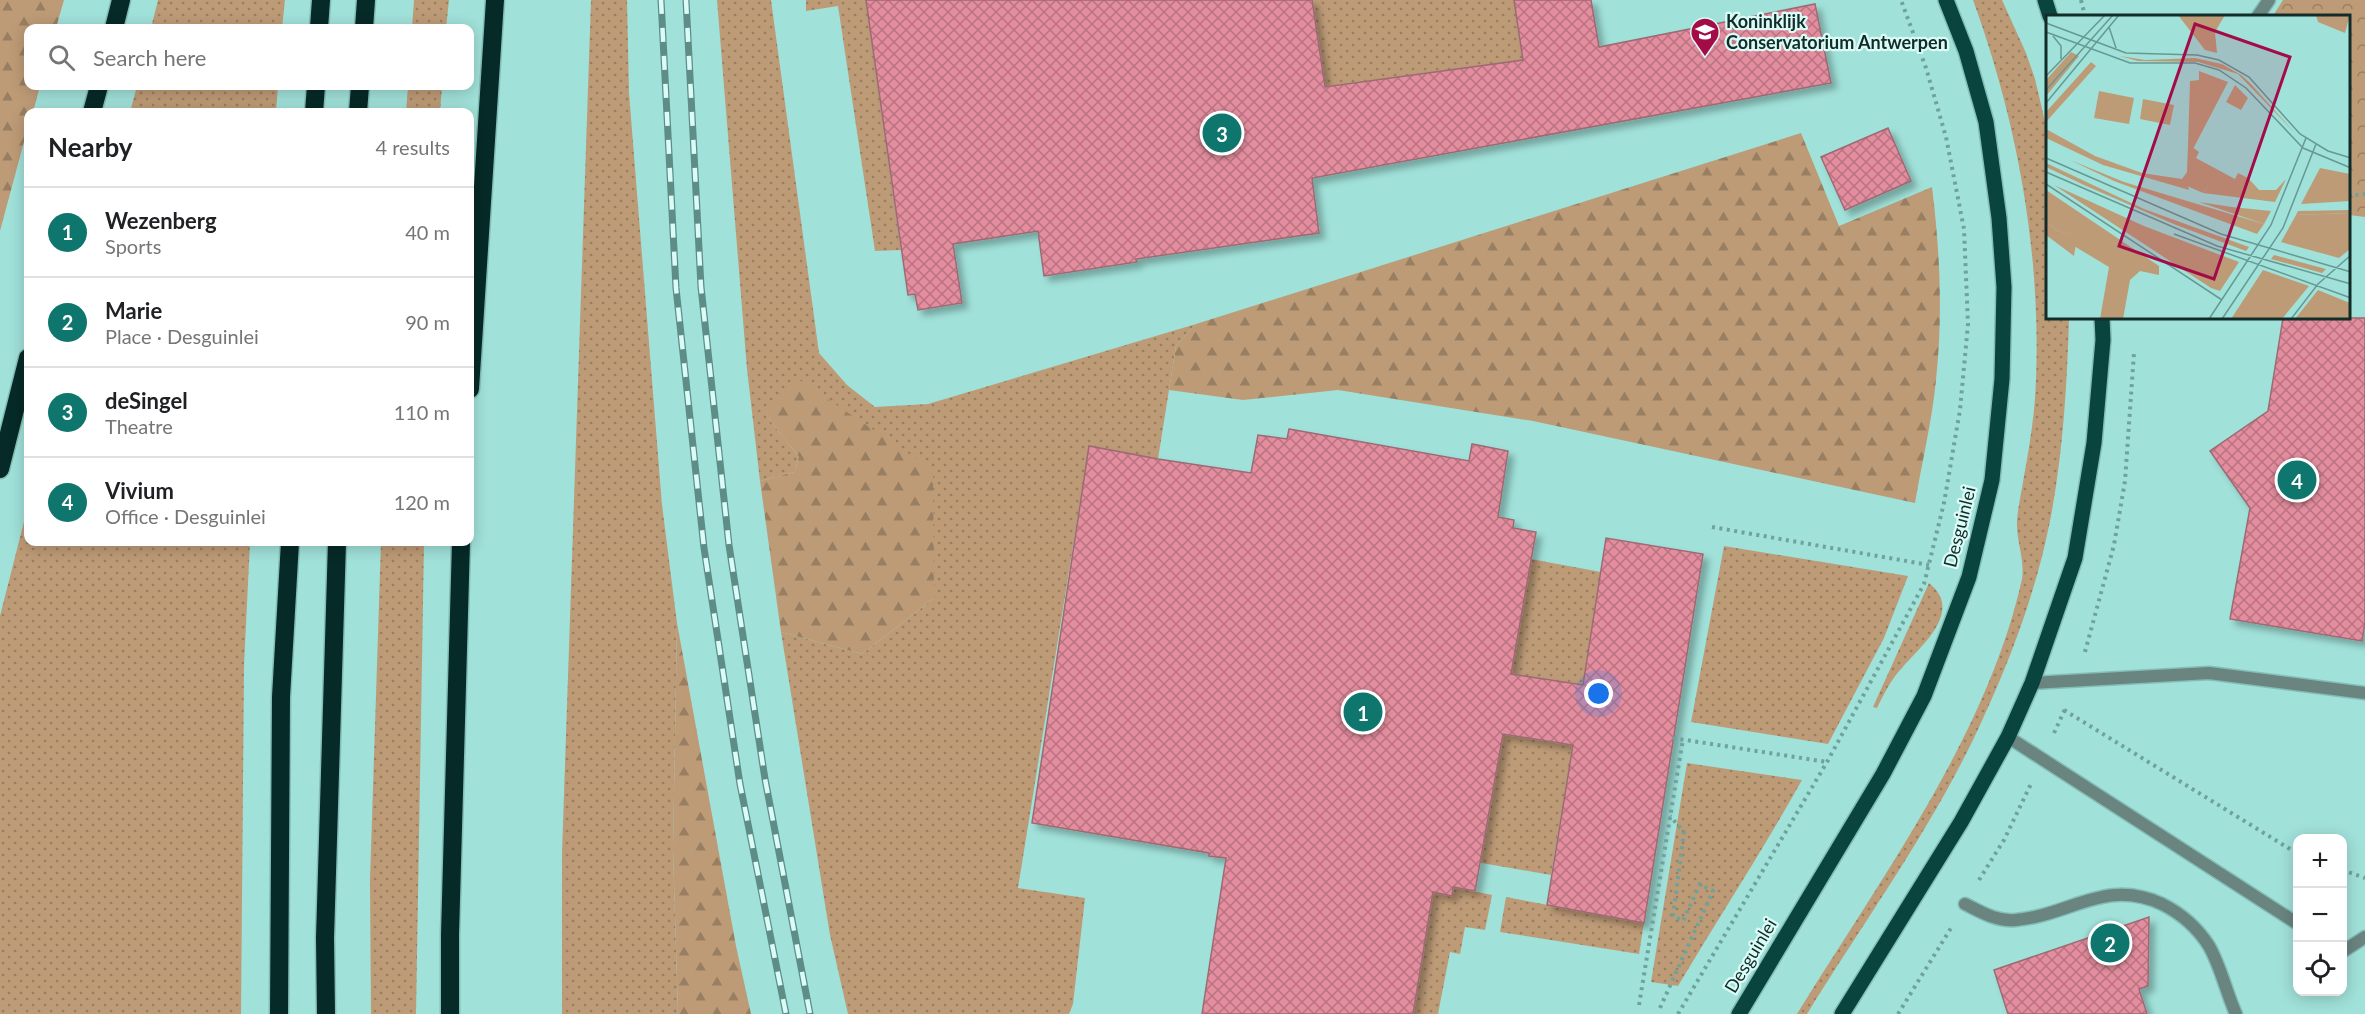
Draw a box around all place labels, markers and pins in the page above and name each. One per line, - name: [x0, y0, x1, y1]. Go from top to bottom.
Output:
- place label: Koninklijk Conservatorium Antwerpen: [1726, 10, 1948, 53]
- school or university icon: Koninklijk Conservatorium Antwerpen: [1689, 16, 1721, 58]
- pin: 3: [1202, 110, 1242, 156]
- pin: 4: [2278, 458, 2316, 502]
- pin: 1: [1344, 690, 1382, 734]
- pin: 2: [2090, 920, 2130, 966]

